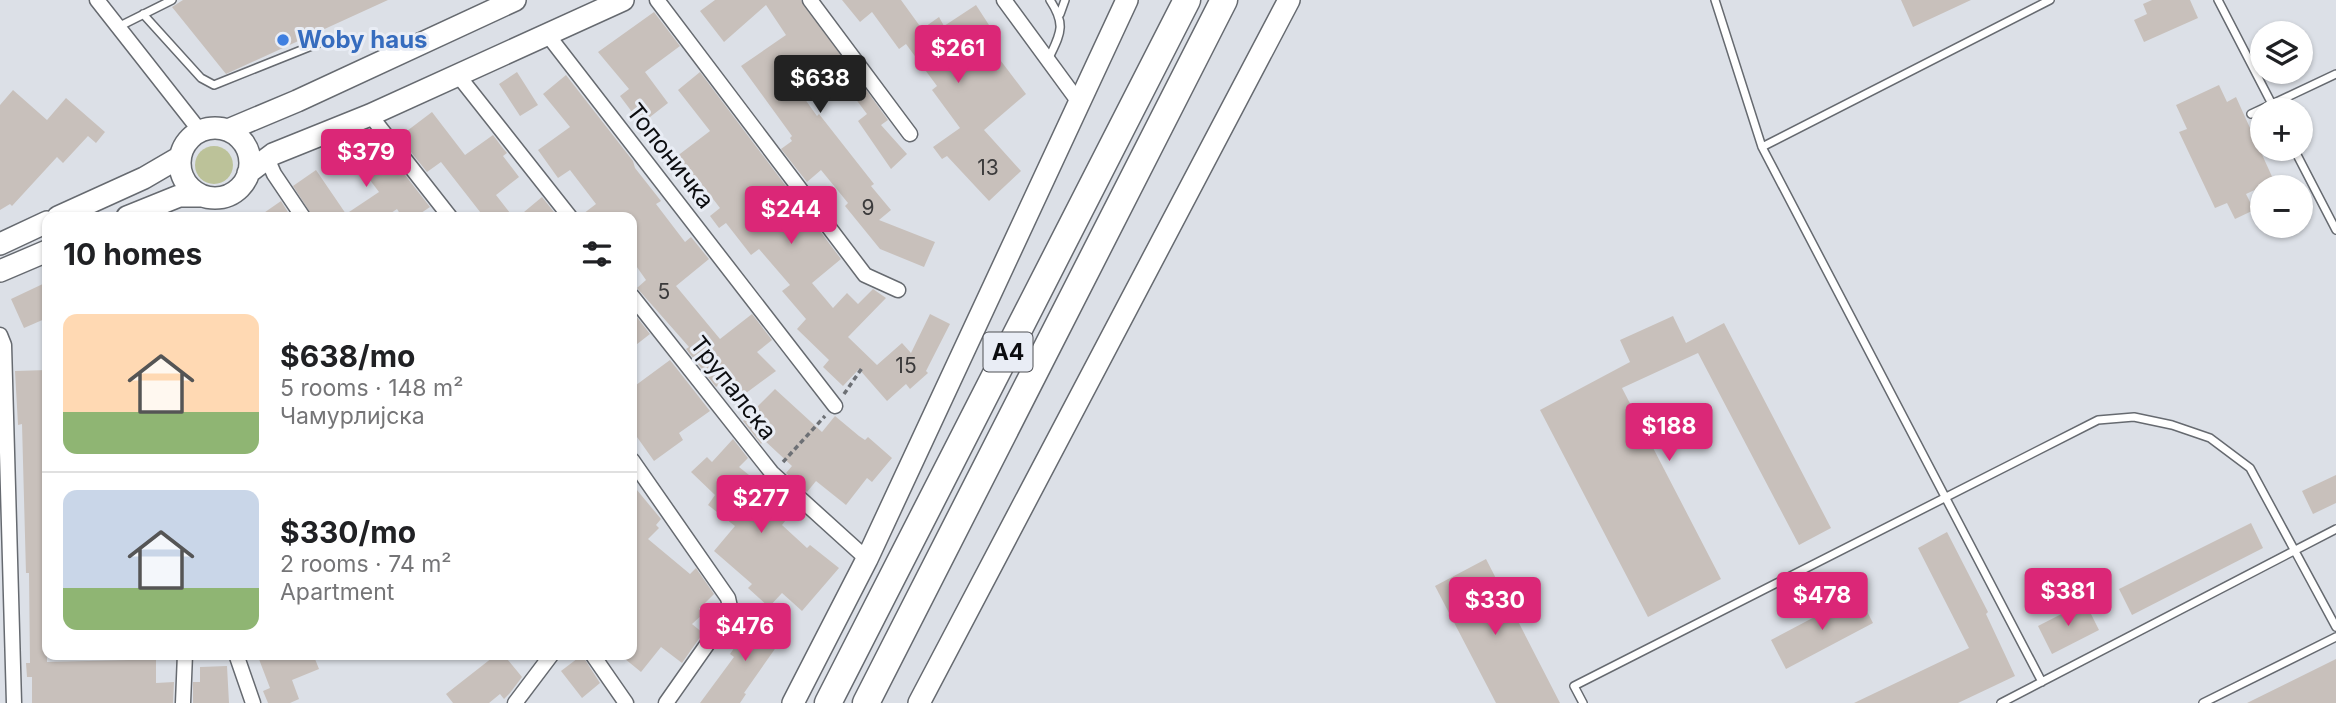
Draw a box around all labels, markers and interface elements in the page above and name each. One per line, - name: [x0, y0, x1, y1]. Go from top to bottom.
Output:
- map controls: [2250, 21, 2313, 238]
- button: layers: [2250, 21, 2313, 84]
- place label: Woby haus: [297, 25, 428, 54]
- pin: $261: [917, 25, 999, 85]
- marker: Woby haus: [275, 32, 291, 48]
- text: $261: [931, 34, 985, 62]
- pin: $638: [779, 55, 861, 115]
- text: $638: [790, 64, 850, 92]
- street label: Топоничка: [620, 97, 720, 214]
- button: +: [2250, 98, 2313, 161]
- pin: $379: [325, 130, 407, 189]
- text: $379: [337, 138, 395, 166]
- house number: 13: [977, 155, 999, 180]
- button: −: [2250, 175, 2313, 238]
- pin: $244: [750, 187, 832, 246]
- text: $244: [761, 195, 821, 223]
- house number: 9: [861, 195, 875, 220]
- icon: filters: [578, 235, 616, 273]
- text: 10 homes: [63, 236, 202, 272]
- house number: 5: [658, 279, 670, 304]
- street label: Трупалска: [684, 330, 783, 445]
- road number: A4: [984, 332, 1032, 372]
- text: $638/mo: [280, 338, 415, 374]
- icon: home: [119, 342, 203, 426]
- house number: 15: [895, 353, 917, 378]
- text: 5 rooms · 148 m²: [280, 374, 463, 402]
- text: Чамурлијска: [280, 402, 425, 430]
- pin: $188: [1628, 404, 1710, 463]
- text: $188: [1642, 412, 1696, 440]
- pin: $277: [720, 476, 802, 535]
- text: $277: [733, 484, 789, 512]
- text: $330/mo: [280, 514, 416, 550]
- icon: home: [119, 518, 203, 602]
- text: 2 rooms · 74 m²: [280, 550, 452, 578]
- pin: $381: [2027, 568, 2109, 628]
- pin: $478: [1781, 572, 1863, 632]
- text: $381: [2041, 577, 2095, 605]
- text: Apartment: [280, 578, 394, 606]
- pin: $330: [1454, 578, 1536, 637]
- text: $478: [1793, 581, 1851, 609]
- text: $330: [1465, 586, 1525, 614]
- pin: $476: [704, 604, 786, 663]
- text: $476: [716, 612, 774, 640]

